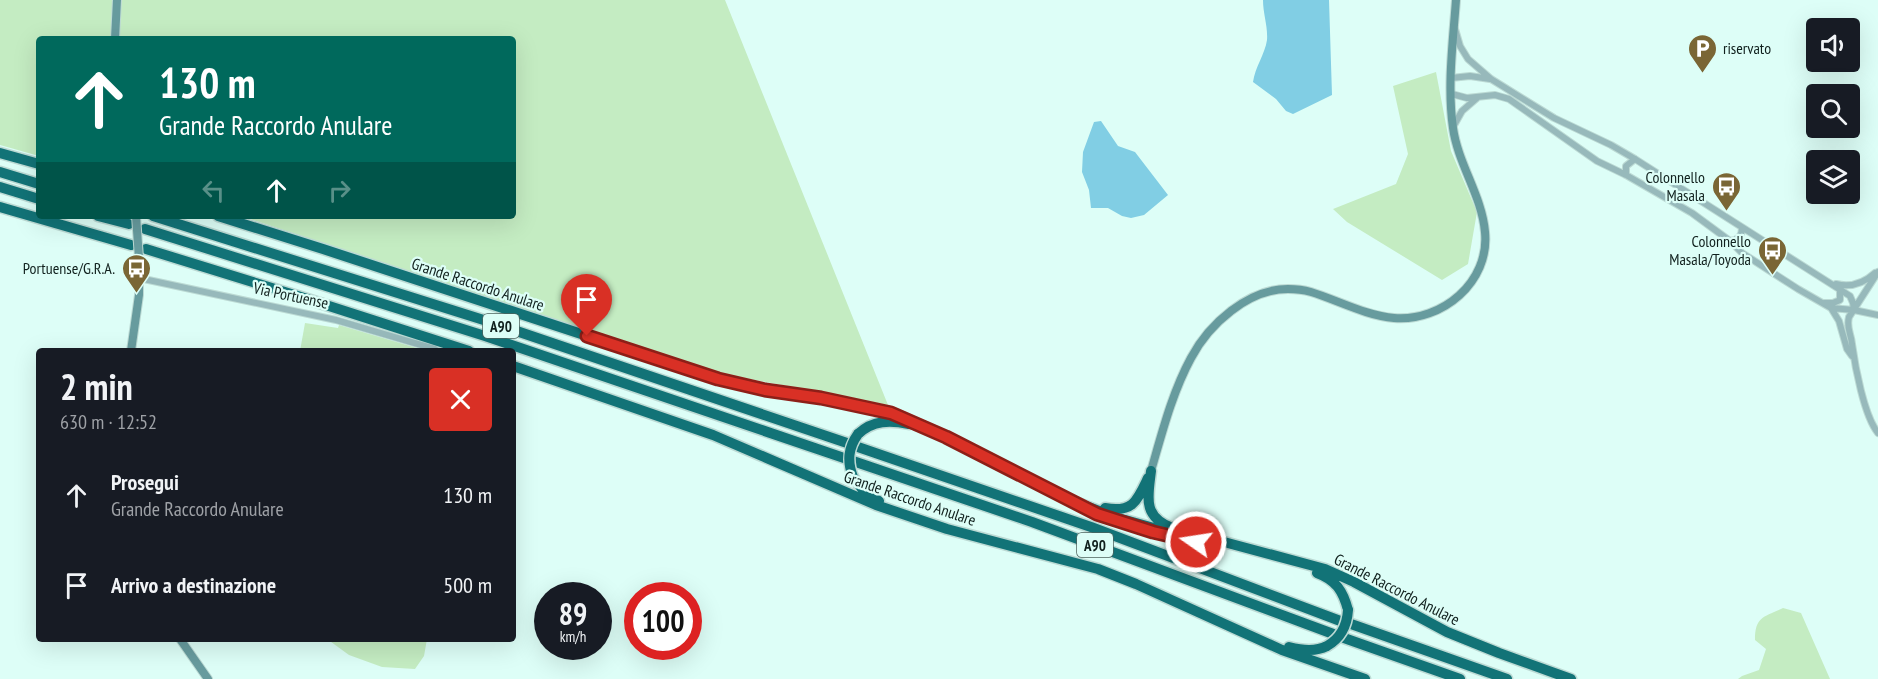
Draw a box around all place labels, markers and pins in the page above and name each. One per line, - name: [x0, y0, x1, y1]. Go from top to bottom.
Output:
- parking icon: riservato: [1686, 32, 1718, 74]
- place label: riservato: [1723, 38, 1771, 58]
- place label: Colonnello Masala: [1646, 167, 1705, 205]
- bus stop icon: Colonnello Masala: [1710, 170, 1742, 212]
- place label: Colonnello Masala/Toyoda: [1669, 231, 1751, 269]
- bus stop icon: Colonnello Masala/Toyoda: [1756, 234, 1788, 276]
- bus stop icon: Portuense/G.R.A.: [120, 252, 152, 294]
- place label: Portuense/G.R.A.: [23, 258, 115, 278]
- pin: [561, 274, 612, 336]

